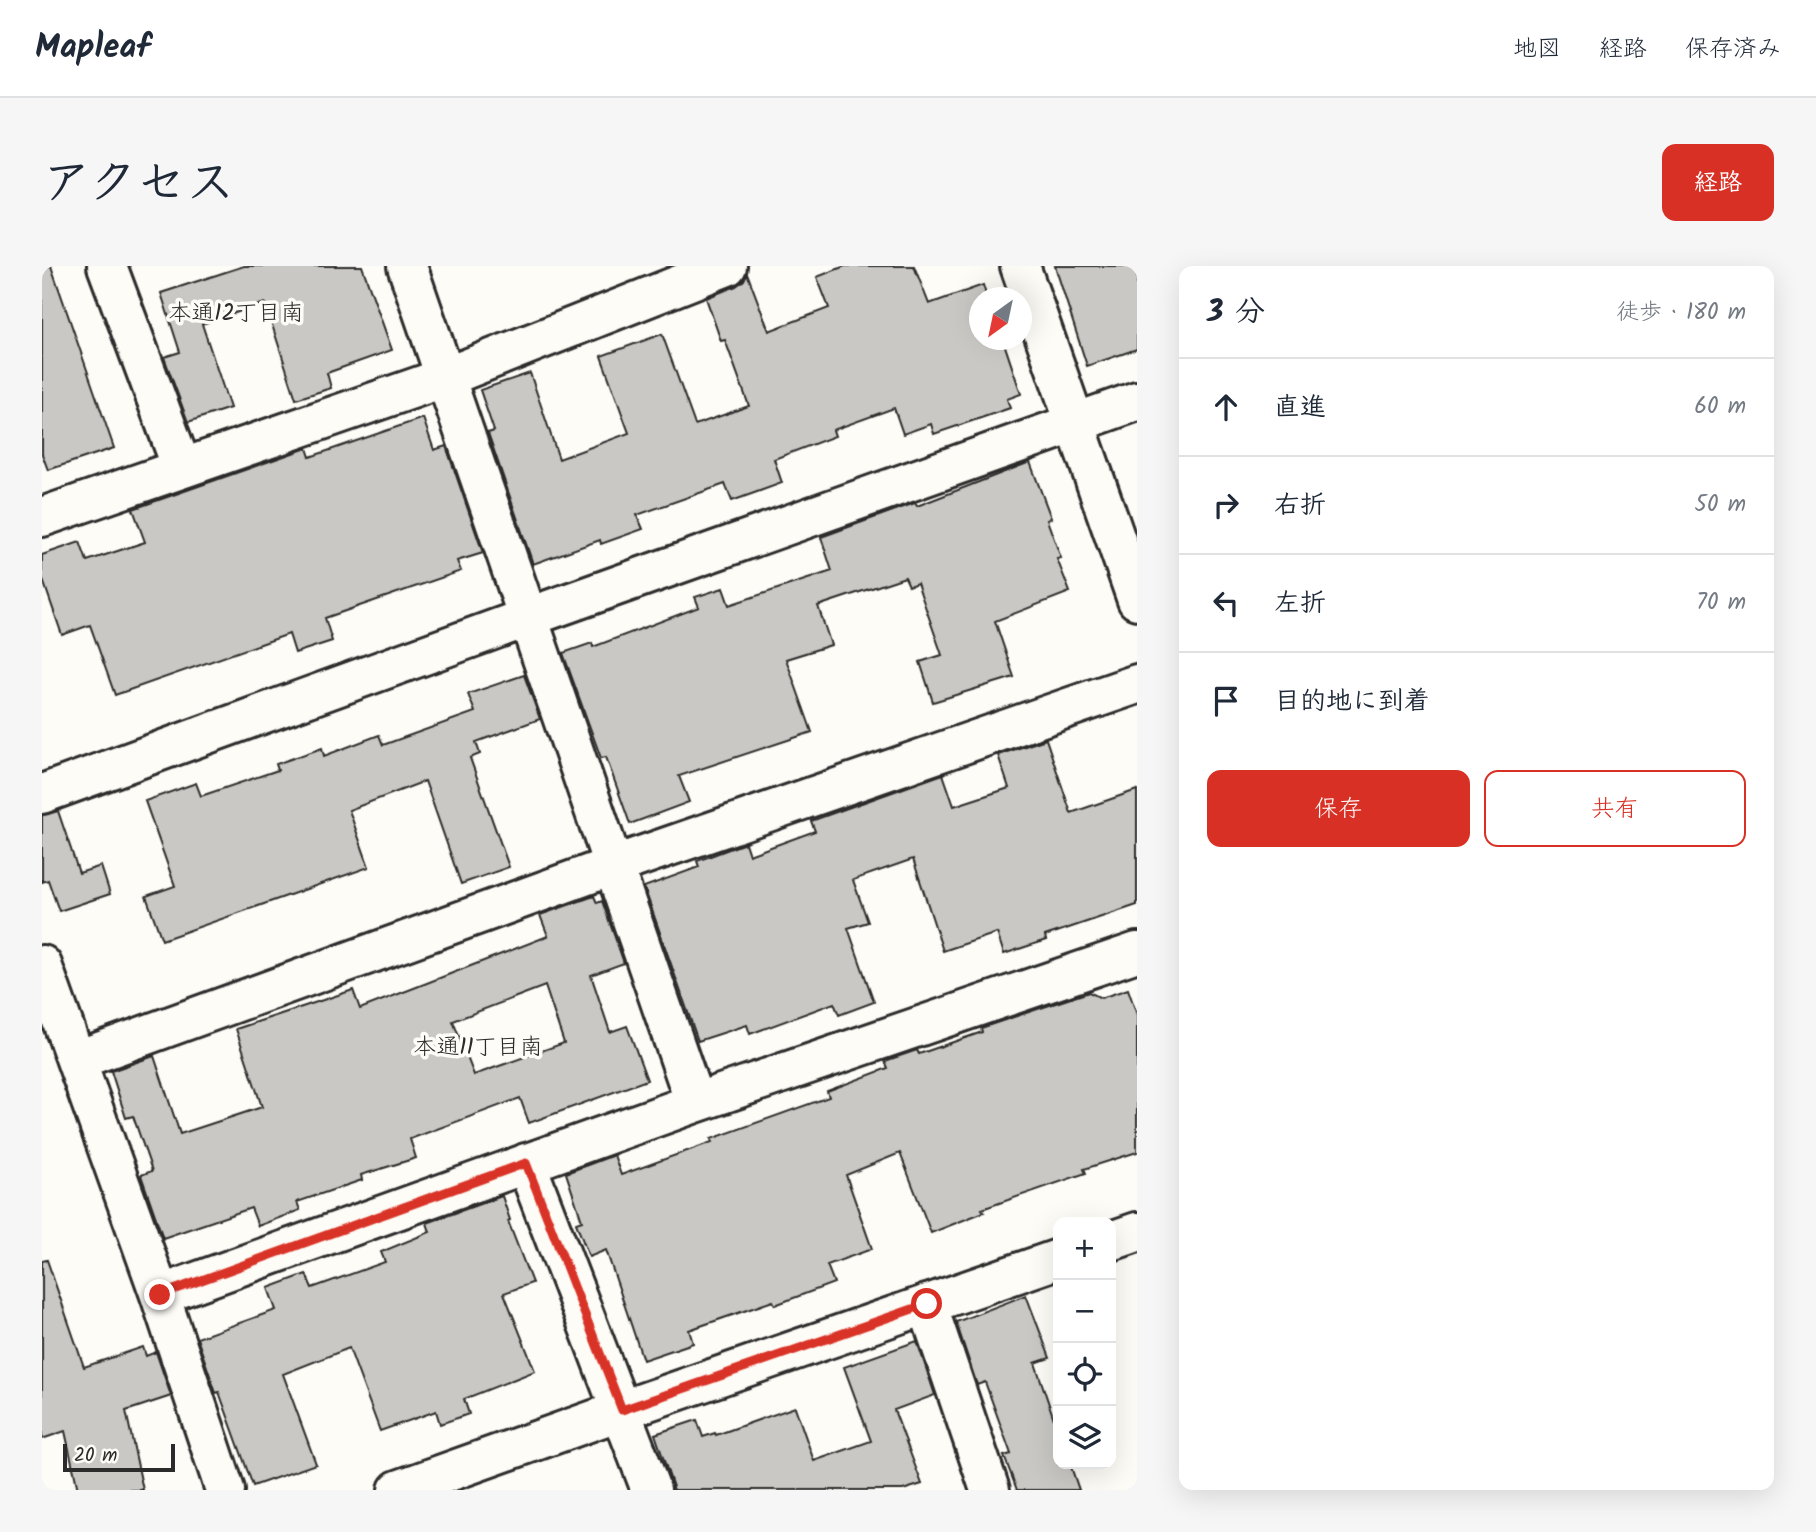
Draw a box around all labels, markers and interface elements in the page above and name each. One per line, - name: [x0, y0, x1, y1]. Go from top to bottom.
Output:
- text: Mapleaf: [35, 22, 151, 75]
- text: 地図: [1513, 30, 1561, 69]
- text: 経路: [1599, 30, 1647, 69]
- text: 保存済み: [1685, 30, 1781, 69]
- button: 経路: [1662, 144, 1774, 221]
- text: アクセス: [42, 146, 235, 224]
- north arrow: [969, 287, 1032, 350]
- text: 3 分: [1207, 289, 1265, 337]
- text: 徒歩 · 180 m: [1616, 295, 1746, 331]
- district label: 本通12丁目南: [168, 296, 304, 332]
- text: 直進: [1274, 387, 1326, 429]
- icon: ahead: [1207, 388, 1245, 426]
- text: 60 m: [1694, 389, 1746, 425]
- text: 右折: [1274, 485, 1326, 527]
- icon: right: [1207, 486, 1245, 524]
- text: 50 m: [1695, 487, 1746, 523]
- text: 左折: [1274, 583, 1326, 625]
- icon: left: [1207, 584, 1245, 622]
- text: 70 m: [1696, 585, 1746, 621]
- text: 目的地に到着: [1274, 681, 1430, 723]
- icon: arrive: [1207, 682, 1245, 720]
- button: 保存: [1207, 770, 1470, 847]
- button: 共有: [1484, 770, 1746, 847]
- district label: 本通11丁目南: [413, 1030, 543, 1066]
- map controls: [1053, 1217, 1116, 1469]
- button: +: [1053, 1217, 1116, 1280]
- route end: [144, 1279, 175, 1310]
- button: −: [1053, 1280, 1116, 1343]
- route start: [911, 1288, 942, 1319]
- button: locate: [1053, 1343, 1116, 1406]
- button: layers: [1053, 1406, 1116, 1469]
- scale bar: [63, 1441, 175, 1473]
- text: 20 m: [74, 1441, 117, 1471]

